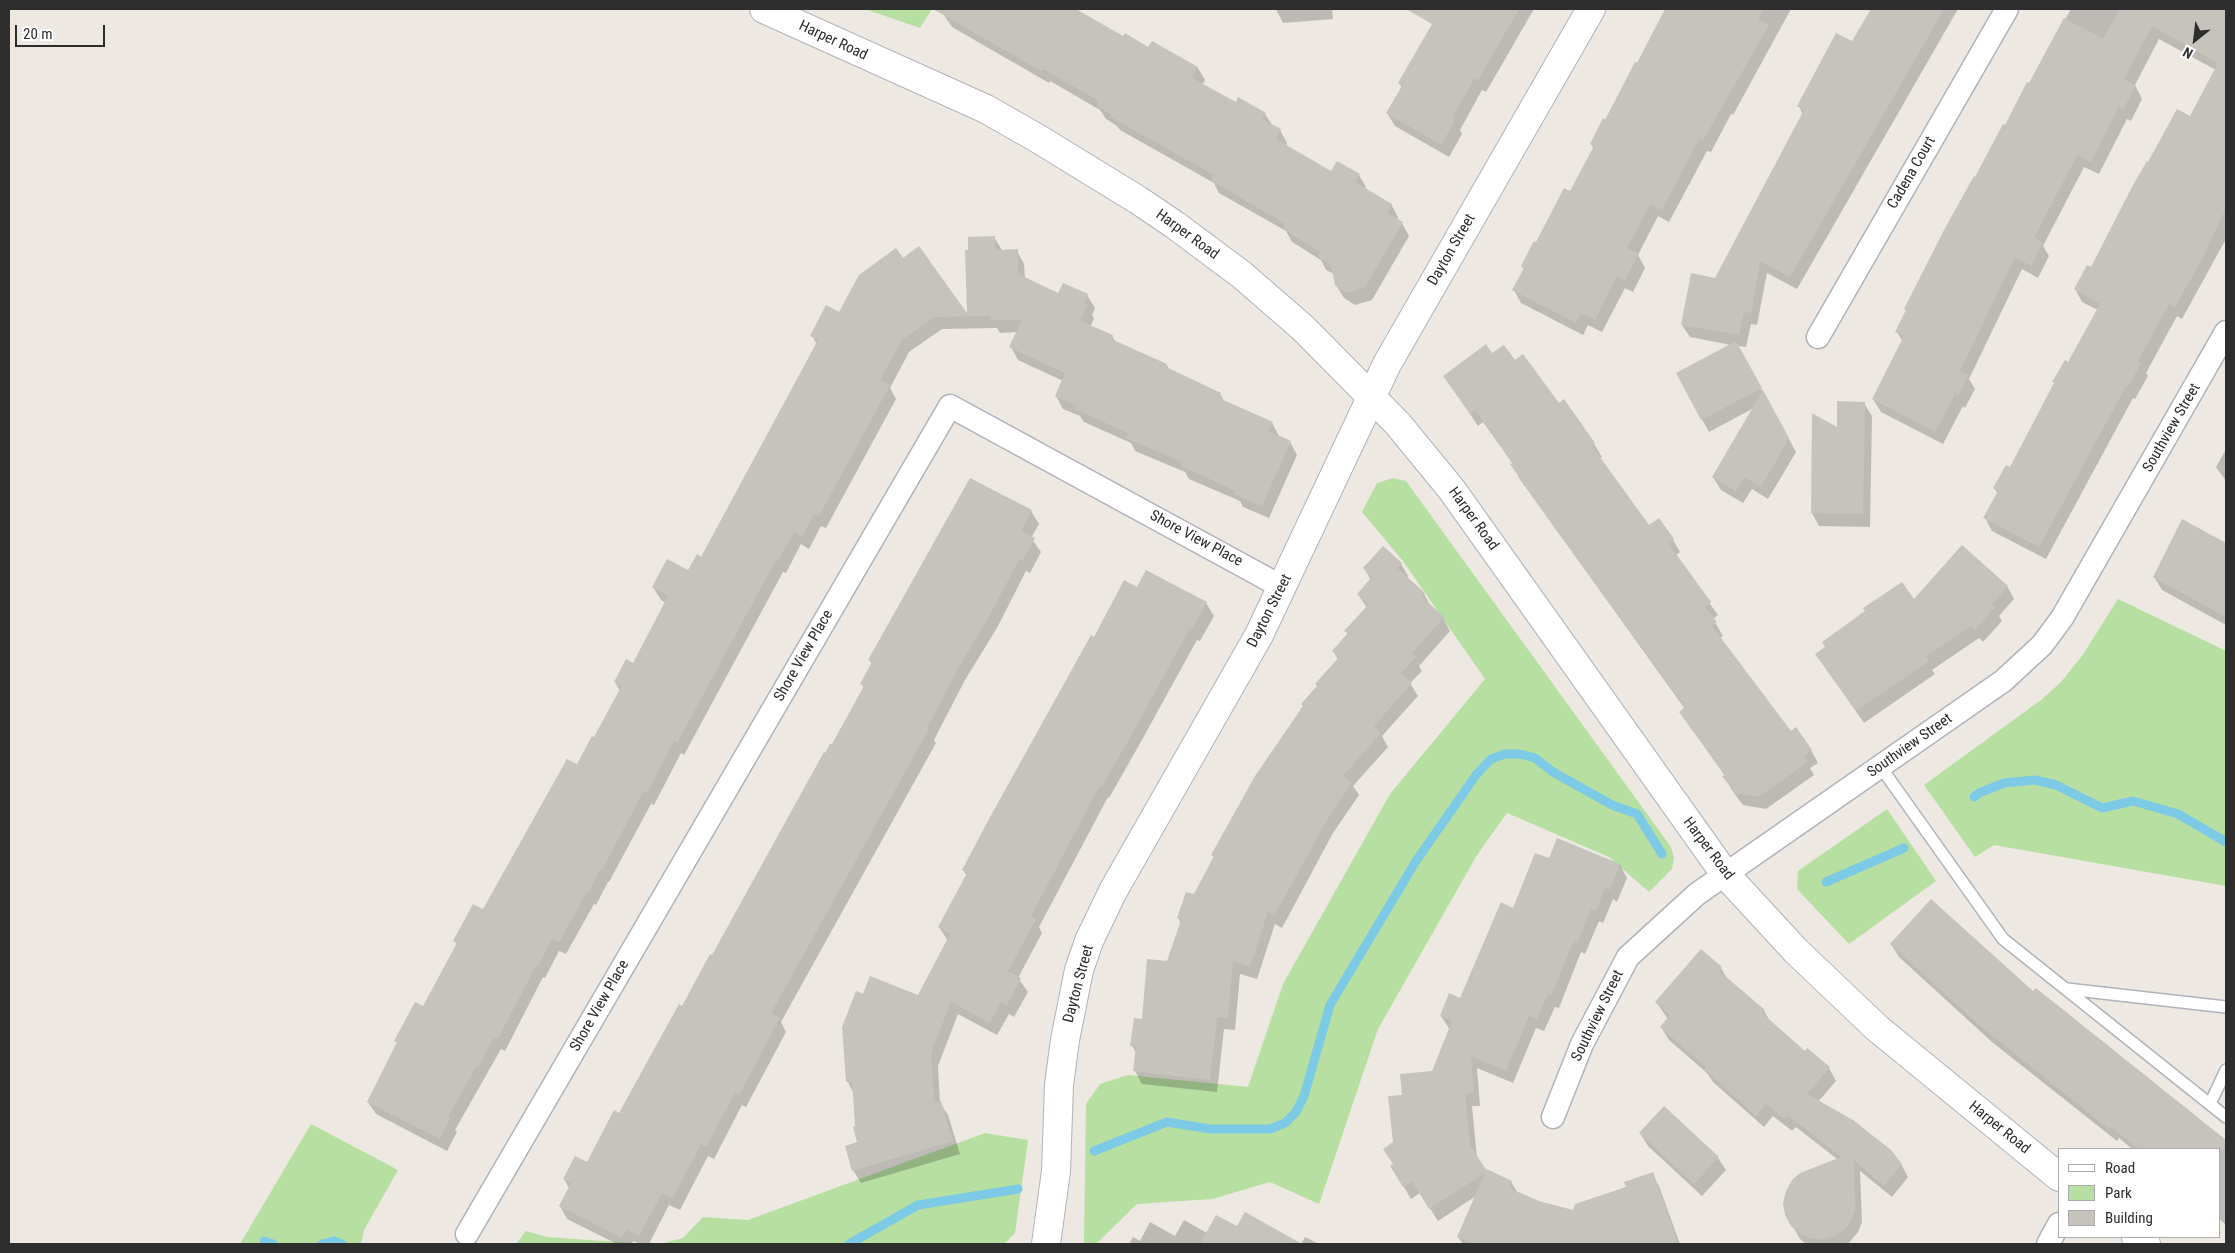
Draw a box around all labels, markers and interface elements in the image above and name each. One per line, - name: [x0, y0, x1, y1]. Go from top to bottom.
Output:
- scale bar: [18, 15, 108, 47]
- north arrow: [2170, 15, 2220, 65]
- street label: Harper Road: [796, 17, 870, 65]
- text: 20 m: [23, 25, 53, 43]
- text: N: [2180, 44, 2195, 62]
- street label: Cadena Court: [1884, 134, 1940, 212]
- street label: Harper Road: [1152, 206, 1222, 264]
- street label: Dayton Street: [1424, 211, 1480, 289]
- street label: Southview Street: [2139, 380, 2205, 476]
- street label: Harper Road: [1444, 484, 1502, 554]
- street label: Shore View Place: [1147, 507, 1245, 571]
- street label: Dayton Street: [1244, 571, 1296, 651]
- street label: Shore View Place: [771, 607, 837, 705]
- street label: Southview Street: [1864, 710, 1956, 782]
- street label: Harper Road: [1679, 814, 1737, 884]
- street label: Dayton Street: [1060, 943, 1098, 1025]
- street label: Shore View Place: [567, 957, 633, 1055]
- street label: Southview Street: [1568, 967, 1628, 1065]
- street label: Harper Road: [1965, 1098, 2033, 1158]
- legend: [2058, 1148, 2220, 1238]
- text: Road: [2105, 1159, 2135, 1177]
- text: Park: [2105, 1184, 2132, 1202]
- text: Building: [2105, 1209, 2153, 1227]

